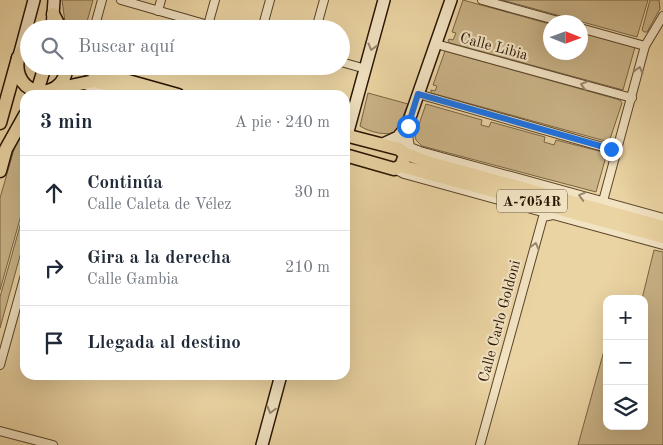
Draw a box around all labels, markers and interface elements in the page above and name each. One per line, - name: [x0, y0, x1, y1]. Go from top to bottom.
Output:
- north arrow: [543, 15, 588, 60]
- search box: [20, 20, 350, 75]
- street label: Calle Libia: [458, 31, 530, 64]
- icon: search: [38, 34, 66, 62]
- text: Buscar aquí: [78, 38, 174, 57]
- one-way arrow: [367, 42, 377, 51]
- one-way arrow: [633, 65, 644, 74]
- one-way arrow: [581, 80, 589, 90]
- text: 3 min: [40, 112, 93, 133]
- text: A pie · 240 m: [235, 115, 330, 131]
- route start: [397, 115, 420, 138]
- route end: [600, 138, 623, 161]
- text: Continúa: [87, 174, 163, 193]
- icon: ahead: [40, 179, 68, 207]
- text: 30 m: [294, 185, 330, 201]
- road number: A-7054R: [497, 190, 567, 212]
- one-way arrow: [579, 191, 587, 201]
- text: Calle Caleta de Vélez: [87, 197, 231, 213]
- one-way arrow: [529, 243, 539, 251]
- text: Gira a la derecha: [87, 249, 231, 268]
- icon: right: [40, 254, 68, 282]
- street label: Calle Carlo Goldoni: [477, 259, 524, 384]
- text: 210 m: [285, 260, 330, 276]
- text: Calle Gambia: [87, 272, 179, 288]
- map controls: [603, 295, 648, 430]
- button: +: [603, 295, 648, 340]
- icon: arrive: [40, 329, 68, 357]
- text: Llegada al destino: [87, 334, 241, 353]
- button: −: [603, 340, 648, 385]
- button: layers: [603, 385, 648, 430]
- one-way arrow: [266, 406, 277, 414]

